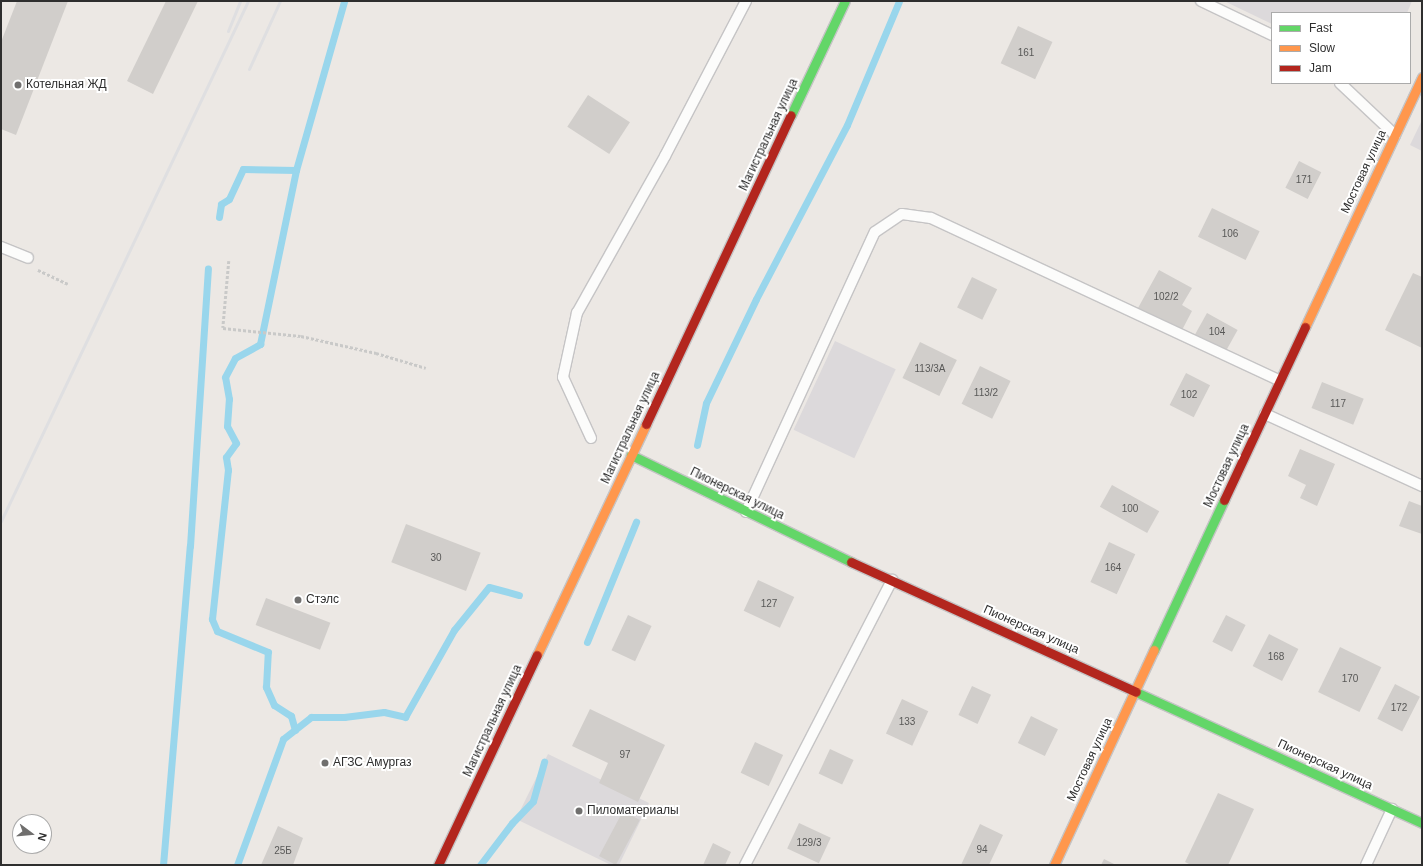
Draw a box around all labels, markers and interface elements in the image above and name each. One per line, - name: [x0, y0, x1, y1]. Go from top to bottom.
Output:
- legend: [1271, 12, 1411, 84]
- text: Fast: [1309, 21, 1332, 35]
- text: Slow: [1309, 41, 1335, 55]
- house number: 161: [1018, 47, 1034, 59]
- text: Jam: [1309, 61, 1332, 75]
- street label: Магистральная улица: [737, 77, 801, 193]
- place label: Котельная ЖД: [26, 78, 107, 92]
- marker: Котельная ЖД: [13, 80, 23, 90]
- street label: Мостовая улица: [1338, 128, 1390, 216]
- house number: 171: [1296, 174, 1312, 186]
- house number: 106: [1222, 228, 1238, 240]
- house number: 102/2: [1153, 291, 1179, 303]
- house number: 104: [1209, 326, 1225, 338]
- house number: 113/3А: [915, 363, 945, 375]
- street label: Магистральная улица: [599, 370, 663, 486]
- house number: 113/2: [974, 387, 998, 399]
- house number: 102: [1181, 389, 1197, 401]
- house number: 117: [1330, 398, 1346, 410]
- street label: Мостовая улица: [1201, 422, 1253, 510]
- street label: Пионерская улица: [688, 465, 786, 523]
- house number: 100: [1122, 503, 1138, 515]
- house number: 30: [430, 552, 442, 564]
- house number: 164: [1105, 562, 1121, 574]
- place label: Стэлс: [306, 593, 339, 607]
- marker: Стэлс: [293, 595, 303, 605]
- house number: 127: [761, 598, 777, 610]
- street label: Пионерская улица: [981, 602, 1081, 658]
- house number: 168: [1268, 651, 1284, 663]
- street label: Магистральная улица: [461, 663, 525, 779]
- house number: 170: [1342, 673, 1358, 685]
- house number: 172: [1391, 702, 1407, 714]
- house number: 133: [899, 716, 915, 728]
- street label: Мостовая улица: [1064, 716, 1116, 804]
- street label: Пионерская улица: [1275, 737, 1375, 793]
- house number: 97: [619, 749, 631, 761]
- place label: АГЗС Амургаз: [333, 756, 411, 770]
- marker: АГЗС Амургаз: [320, 758, 330, 768]
- place label: Пиломатериалы: [587, 804, 679, 818]
- marker: Пиломатериалы: [574, 806, 584, 816]
- north arrow: [12, 814, 52, 854]
- text: N: [36, 832, 49, 843]
- house number: 129/3: [796, 837, 822, 849]
- house number: 94: [976, 844, 988, 856]
- house number: 25Б: [274, 845, 292, 857]

